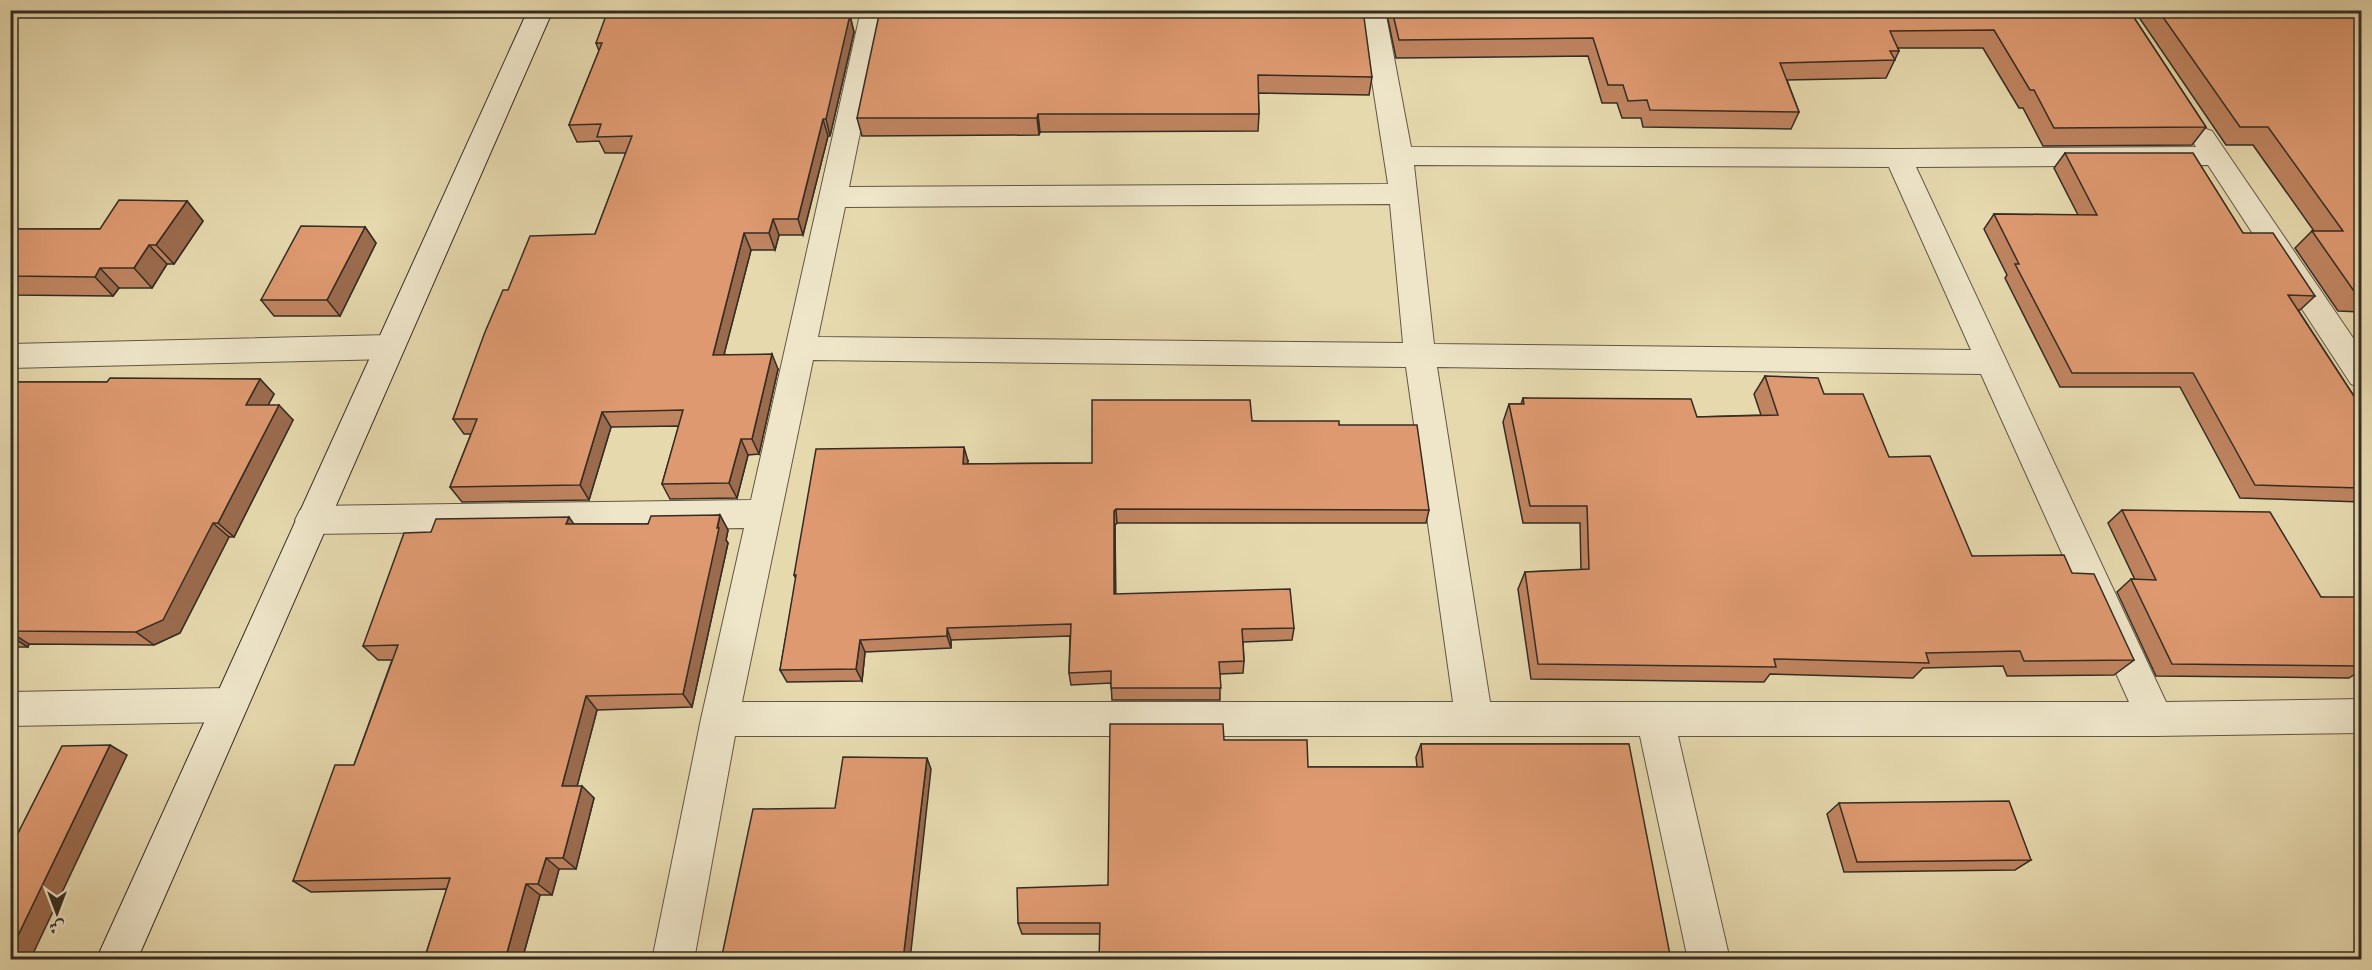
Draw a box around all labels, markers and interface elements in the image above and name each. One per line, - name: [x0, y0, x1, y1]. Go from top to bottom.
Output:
- north arrow: [27, 883, 87, 943]
- text: ش: [49, 917, 65, 937]

